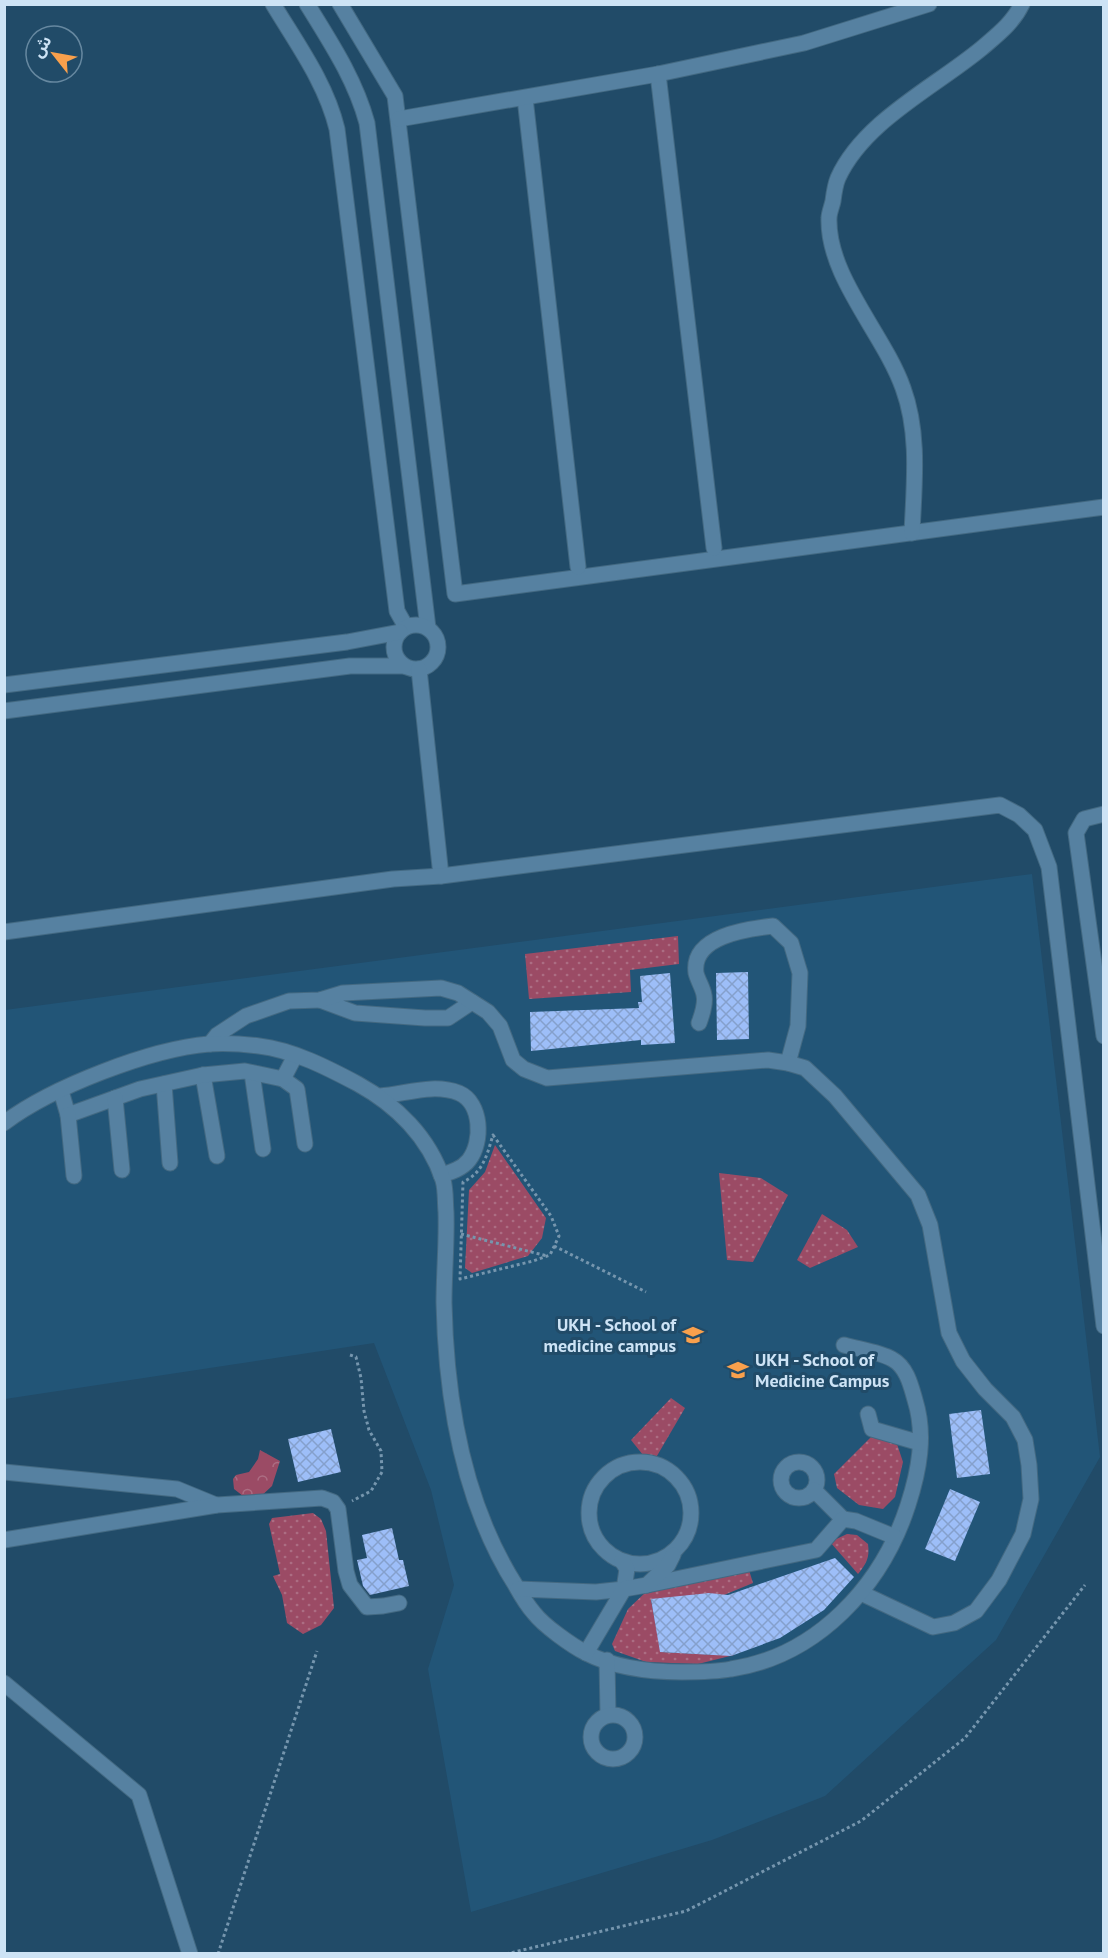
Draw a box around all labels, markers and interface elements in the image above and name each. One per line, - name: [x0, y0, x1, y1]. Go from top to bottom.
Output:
- north arrow: [24, 24, 84, 84]
- text: ش: [27, 32, 55, 61]
- place label: UKH - School of medicine campus: [543, 1313, 677, 1357]
- school or university icon: UKH - School of medicine campus: [681, 1323, 705, 1347]
- place label: UKH - School of Medicine Campus: [755, 1348, 890, 1392]
- school or university icon: UKH - School of Medicine Campus: [726, 1358, 750, 1382]

